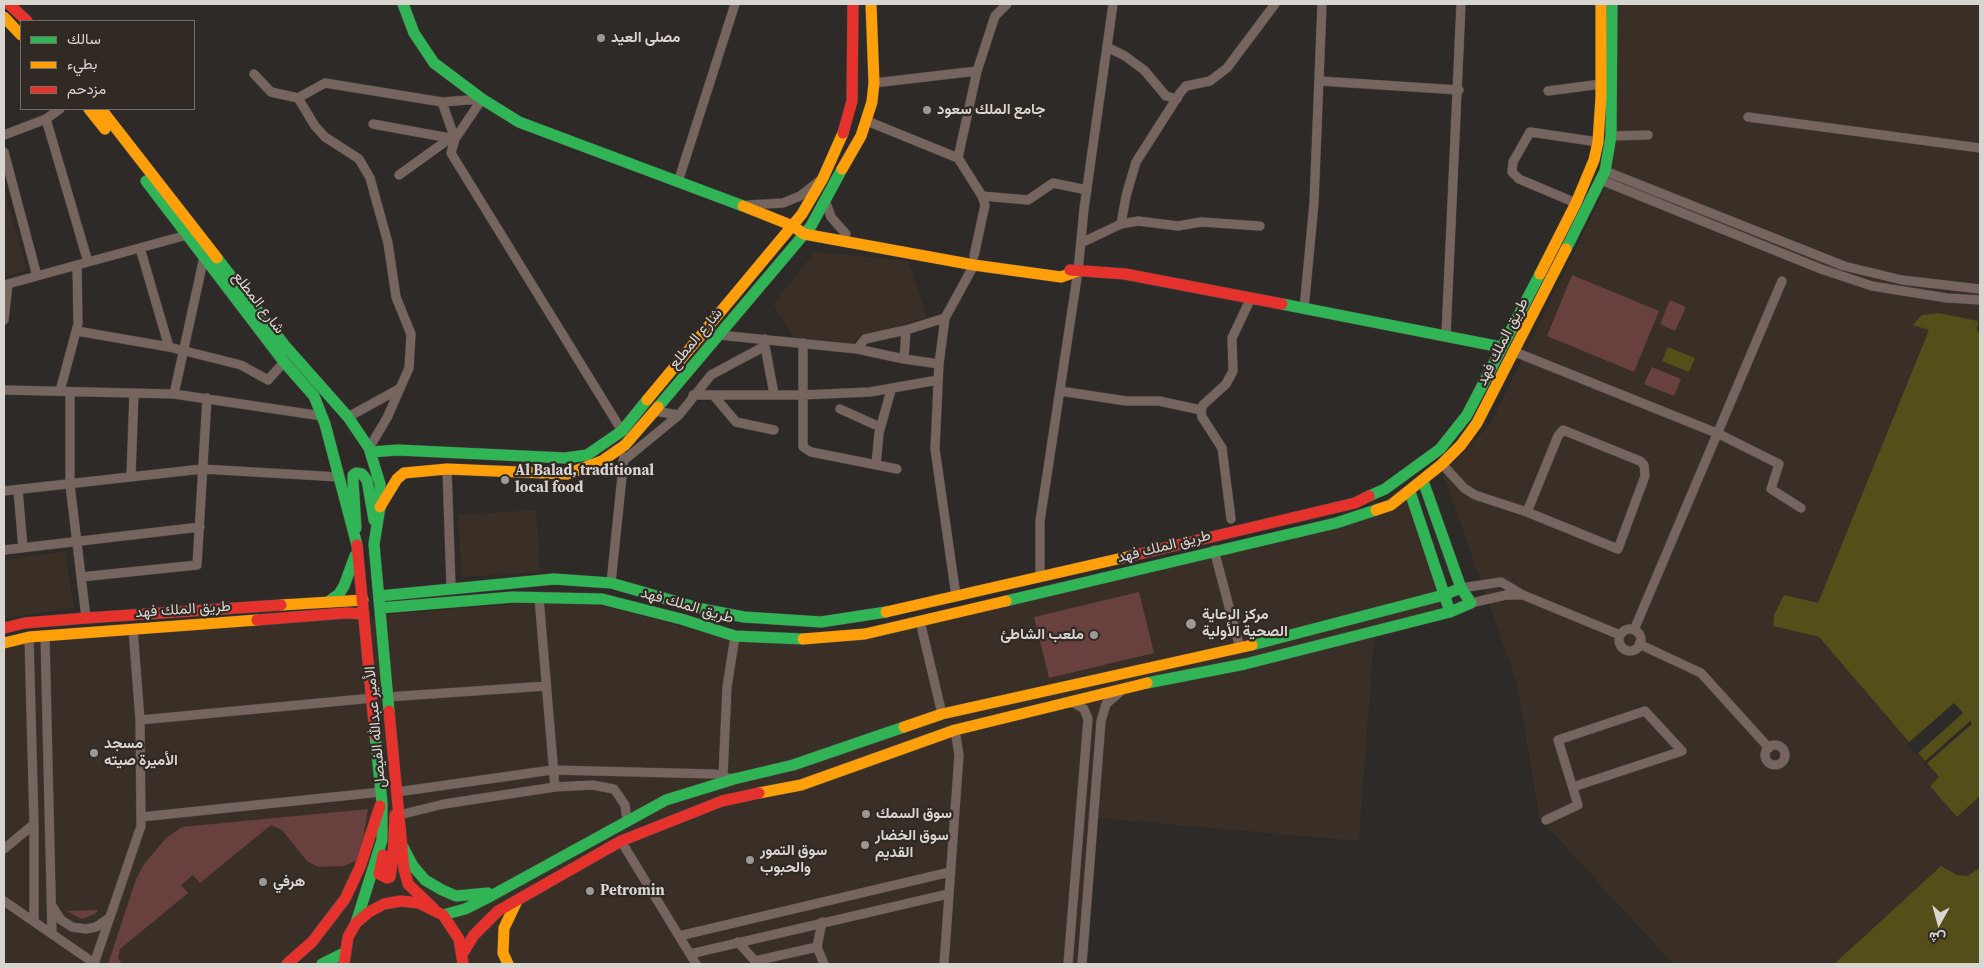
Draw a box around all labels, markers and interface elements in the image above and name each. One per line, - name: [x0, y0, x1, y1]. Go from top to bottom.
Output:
- legend: [20, 20, 195, 110]
- text: سالك: [67, 28, 101, 49]
- place label: مصلى العيد: [611, 29, 680, 47]
- marker: مصلى العيد: [595, 32, 607, 44]
- text: بطيء: [67, 53, 97, 74]
- text: مزدحم: [67, 78, 106, 99]
- place label: جامع الملك سعود: [937, 101, 1045, 119]
- marker: جامع الملك سعود: [921, 104, 933, 116]
- street label: شارع المطلع: [228, 268, 288, 338]
- street label: طريق الملك فهد: [1473, 295, 1533, 389]
- street label: شارع المطلع: [665, 305, 727, 373]
- place label: Al Balad, traditional local food: [515, 462, 654, 497]
- marker: Al Balad, traditional local food: [499, 474, 511, 486]
- street label: طريق الملك فهد: [1115, 527, 1213, 567]
- street label: طريق الملك فهد: [638, 584, 736, 628]
- street label: طريق الملك فهد: [135, 598, 231, 622]
- place label: مركز الرعاية الصحية الأولية: [1202, 606, 1288, 641]
- marker: مركز الرعاية الصحية الأولية: [1184, 617, 1198, 631]
- place label: ملعب الشاطئ: [1000, 626, 1084, 644]
- marker: ملعب الشاطئ: [1088, 629, 1100, 641]
- street label: الأمير عبدالله الفيصل: [362, 665, 390, 789]
- place label: مسجد الأميرة صيته: [104, 735, 178, 770]
- marker: مسجد الأميرة صيته: [88, 747, 100, 759]
- place label: سوق السمك: [876, 805, 952, 823]
- marker: سوق السمك: [860, 808, 872, 820]
- place label: سوق الخضار القديم: [875, 827, 949, 862]
- marker: سوق الخضار القديم: [859, 839, 871, 851]
- place label: سوق التمور والحبوب: [760, 842, 827, 877]
- marker: سوق التمور والحبوب: [744, 854, 756, 866]
- place label: هرفي: [273, 873, 305, 891]
- marker: هرفي: [257, 876, 269, 888]
- place label: Petromin: [600, 882, 665, 900]
- marker: Petromin: [584, 885, 596, 897]
- north arrow: [1914, 898, 1964, 948]
- text: ش: [1928, 927, 1947, 949]

